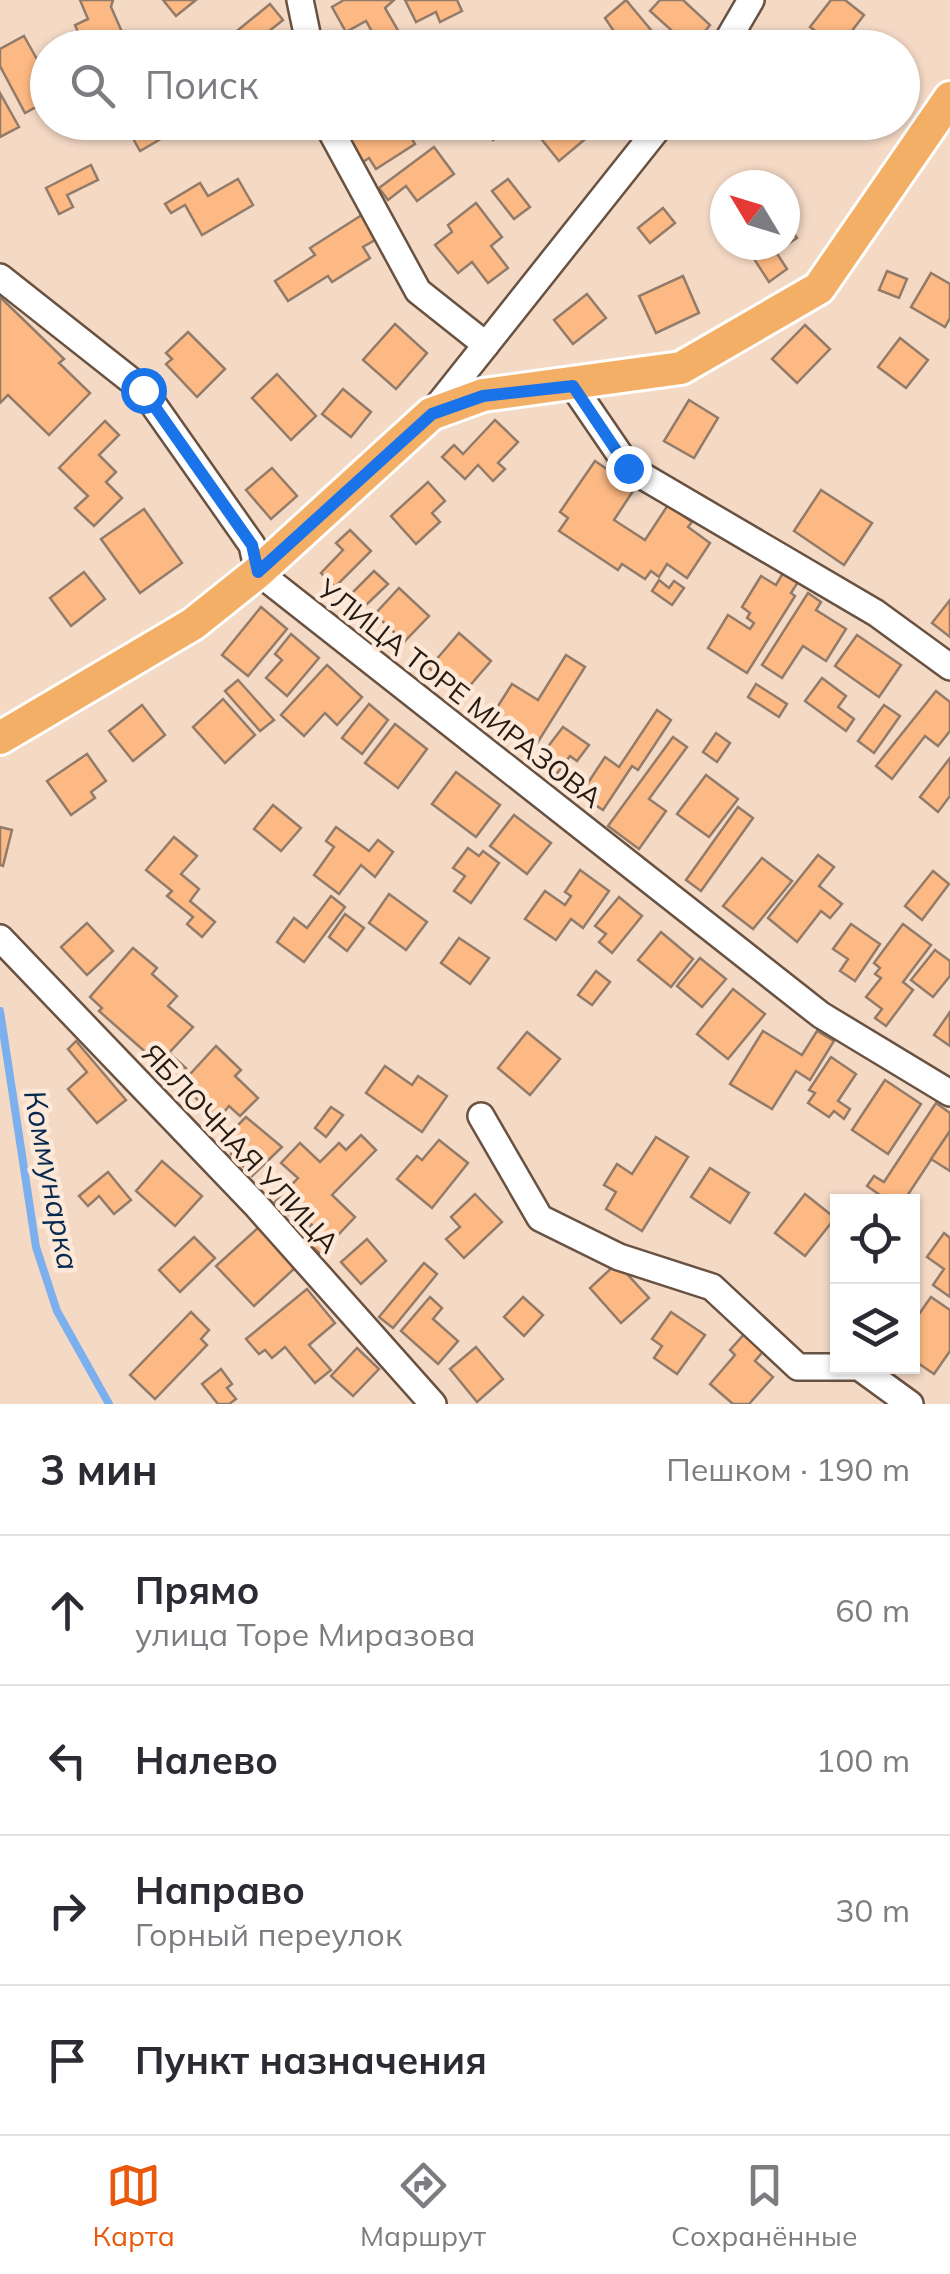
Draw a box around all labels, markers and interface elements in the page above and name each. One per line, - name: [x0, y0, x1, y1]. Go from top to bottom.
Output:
- search box: [30, 30, 920, 140]
- icon: search: [65, 58, 120, 113]
- text: Поиск: [145, 61, 258, 109]
- north arrow: [710, 170, 800, 260]
- route start: [121, 368, 167, 414]
- route end: [606, 446, 652, 492]
- street label: УЛИЦА ТОРЕ МИРАЗОВА: [310, 570, 610, 815]
- street label: ЯБЛОЧНАЯ УЛИЦА: [135, 1036, 347, 1260]
- water label: Коммунарка: [16, 1087, 88, 1273]
- map controls: [830, 1194, 920, 1374]
- button: locate: [830, 1194, 920, 1284]
- button: layers: [830, 1284, 920, 1374]
- text: 3 мин: [40, 1443, 158, 1496]
- text: Пешком · 190 m: [666, 1449, 910, 1489]
- text: Прямо: [135, 1566, 260, 1614]
- icon: ahead: [40, 1583, 95, 1638]
- text: 60 m: [835, 1590, 910, 1630]
- text: улица Торе Миразова: [135, 1614, 475, 1654]
- icon: left: [40, 1733, 95, 1788]
- text: Налево: [135, 1736, 278, 1784]
- text: 100 m: [816, 1740, 910, 1780]
- text: Направо: [135, 1866, 305, 1914]
- icon: right: [40, 1883, 95, 1938]
- text: 30 m: [835, 1890, 910, 1930]
- text: Горный переулок: [135, 1914, 402, 1954]
- icon: arrive: [40, 2033, 95, 2088]
- text: Пункт назначения: [135, 2036, 487, 2084]
- tab: Карта: [93, 2158, 175, 2253]
- tab: Маршрут: [360, 2158, 486, 2253]
- tab: Сохранённые: [671, 2158, 857, 2253]

